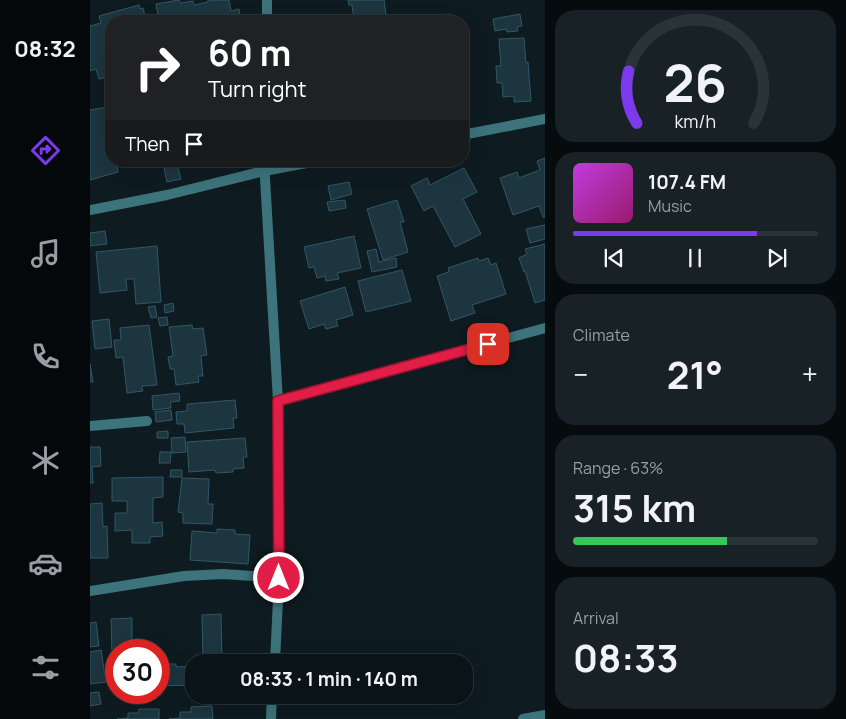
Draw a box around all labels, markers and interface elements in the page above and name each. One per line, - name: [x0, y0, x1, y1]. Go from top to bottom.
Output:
- text: 60 m: [208, 29, 291, 77]
- text: 08:32: [14, 34, 76, 64]
- icon: right: [125, 35, 190, 100]
- text: 26: [664, 47, 727, 118]
- text: Turn right: [208, 74, 306, 104]
- text: km/h: [675, 109, 716, 133]
- icon: arrive: [180, 130, 208, 158]
- text: Then: [125, 131, 170, 157]
- icon: directions: [28, 133, 63, 168]
- text: 107.4 FM: [648, 169, 726, 195]
- text: Music: [648, 195, 692, 217]
- icon: music: [28, 236, 63, 271]
- icon: previous: [600, 244, 628, 272]
- icon: pause: [681, 244, 709, 272]
- icon: next: [763, 244, 791, 272]
- pin: [467, 323, 509, 365]
- text: Climate: [573, 324, 630, 346]
- icon: arrive: [474, 330, 502, 358]
- icon: phone: [28, 339, 63, 374]
- text: 21°: [667, 348, 723, 400]
- text: −: [573, 355, 588, 393]
- text: +: [802, 355, 818, 393]
- icon: climate: [28, 443, 63, 478]
- text: Range · 63%: [573, 457, 664, 479]
- text: 315 km: [573, 481, 696, 533]
- icon: car: [28, 546, 63, 581]
- position arrow: [252, 551, 304, 603]
- text: Arrival: [573, 607, 619, 629]
- text: 08:33: [573, 631, 679, 683]
- speed limit sign: 30: [105, 639, 170, 704]
- icon: filters: [28, 650, 63, 685]
- text: 08:33 · 1 min · 140 m: [240, 666, 418, 692]

